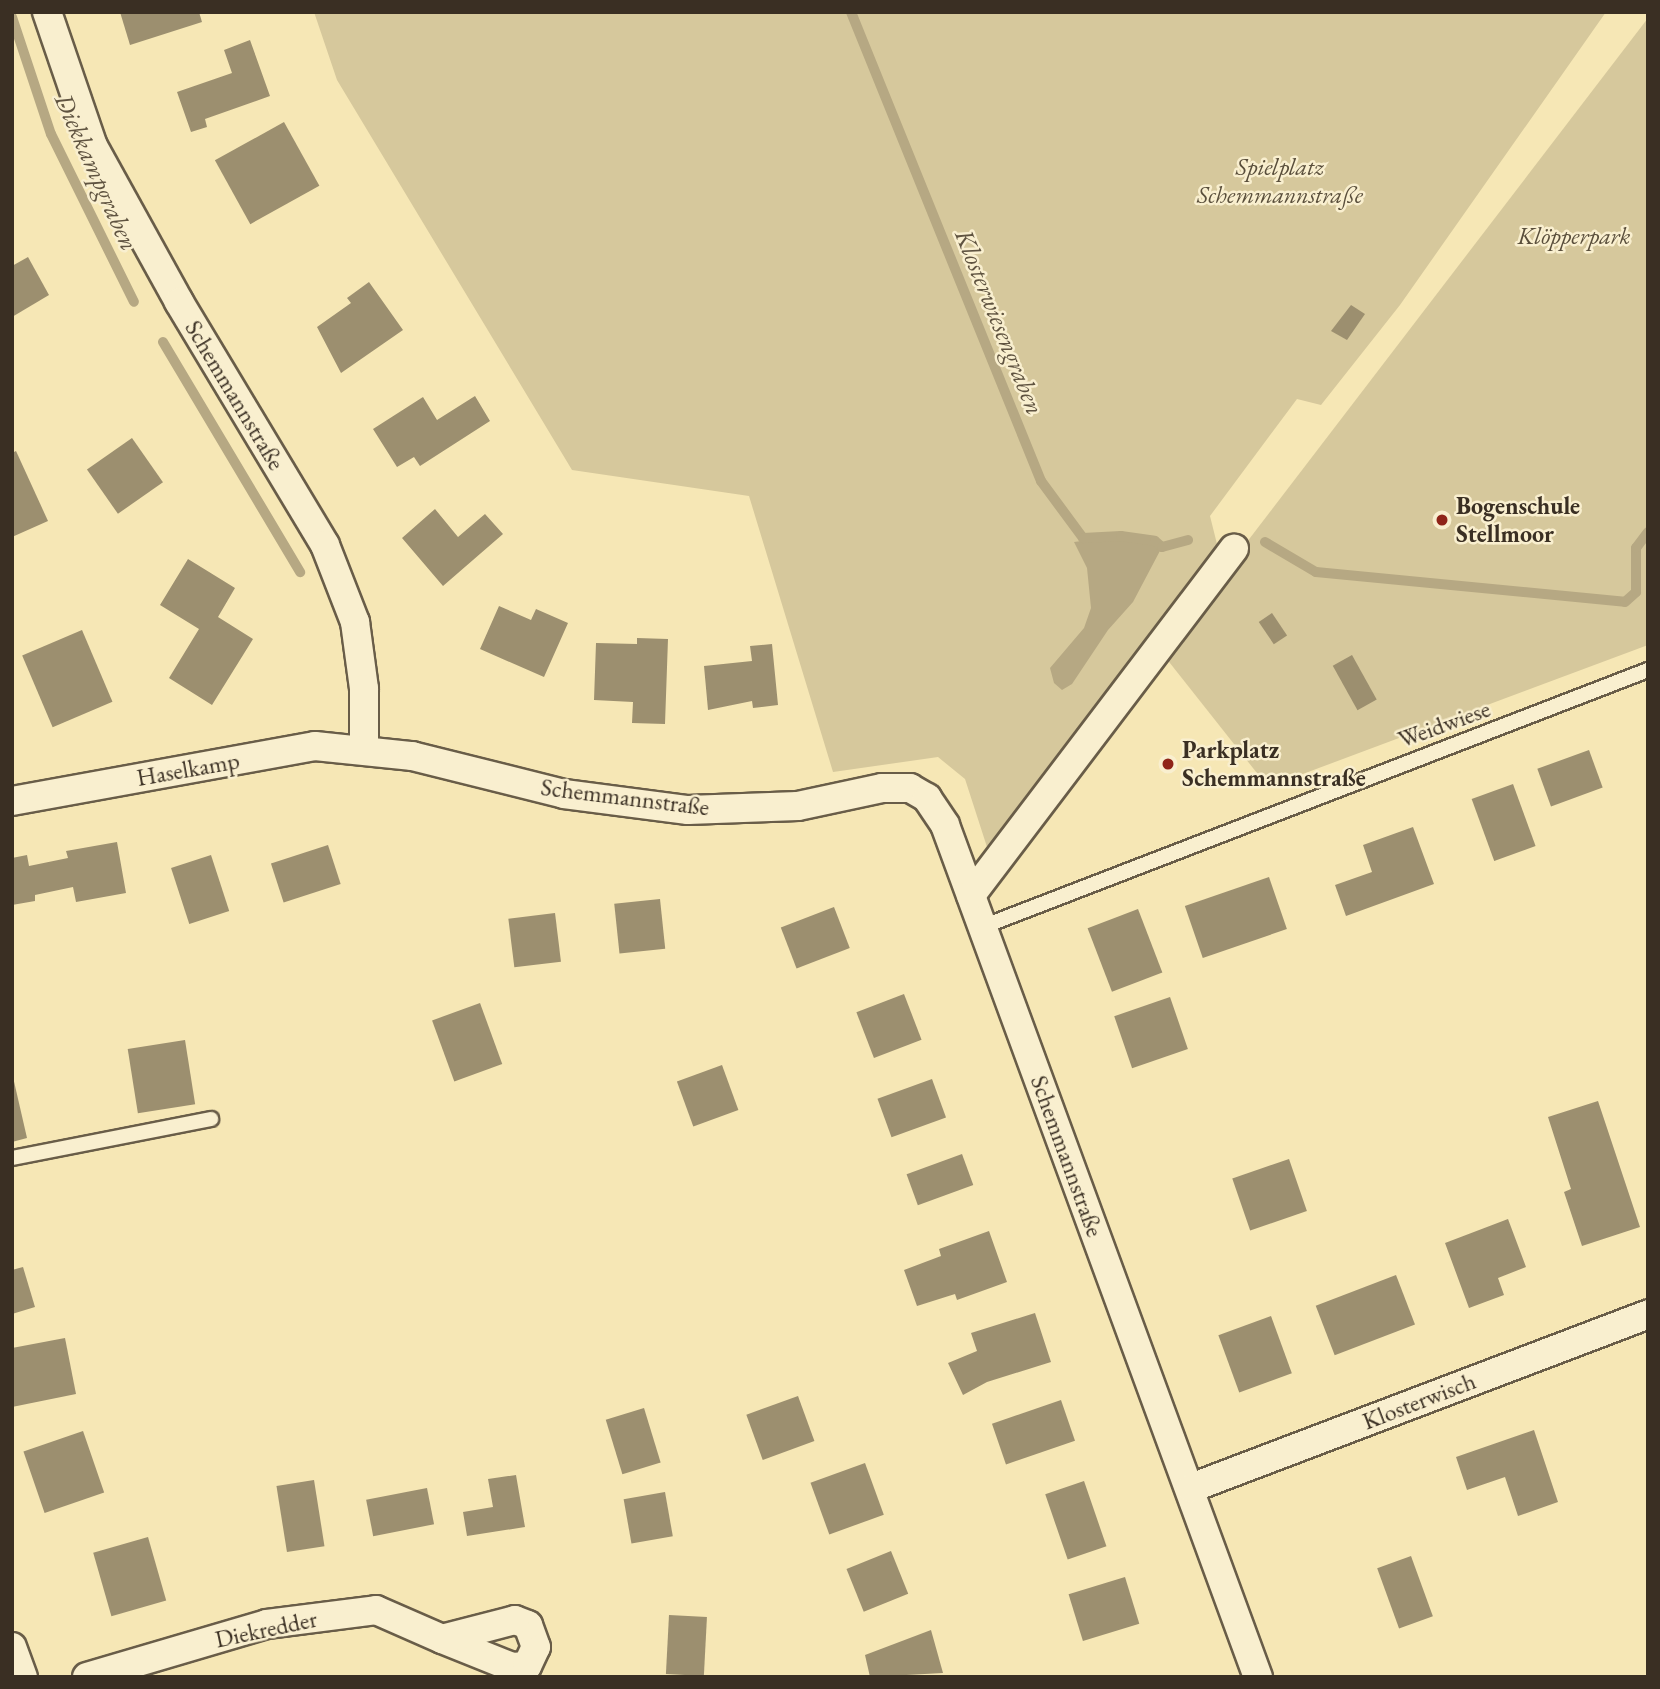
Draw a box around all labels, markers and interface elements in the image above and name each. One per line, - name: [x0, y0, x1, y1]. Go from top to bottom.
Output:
- water label: Diekkampgraben: [47, 89, 145, 255]
- park label: Spielplatz Schemmannstraße: [1197, 153, 1363, 209]
- park label: Klöpperpark: [1518, 222, 1630, 250]
- water label: Klosterwiesengraben: [948, 225, 1050, 419]
- street label: Schemmannstraße: [179, 315, 291, 475]
- place label: Bogenschule Stellmoor: [1456, 492, 1580, 548]
- marker: Bogenschule Stellmoor: [1434, 512, 1450, 528]
- street label: Weidwiese: [1394, 694, 1494, 754]
- place label: Parkplatz Schemmannstraße: [1182, 736, 1366, 792]
- street label: Haselkamp: [134, 746, 242, 792]
- marker: Parkplatz Schemmannstraße: [1160, 756, 1176, 772]
- street label: Schemmannstraße: [539, 772, 711, 822]
- street label: Schemmannstraße: [1025, 1072, 1109, 1240]
- street label: Klosterwisch: [1358, 1366, 1480, 1436]
- street label: Diekredder: [212, 1604, 320, 1654]

